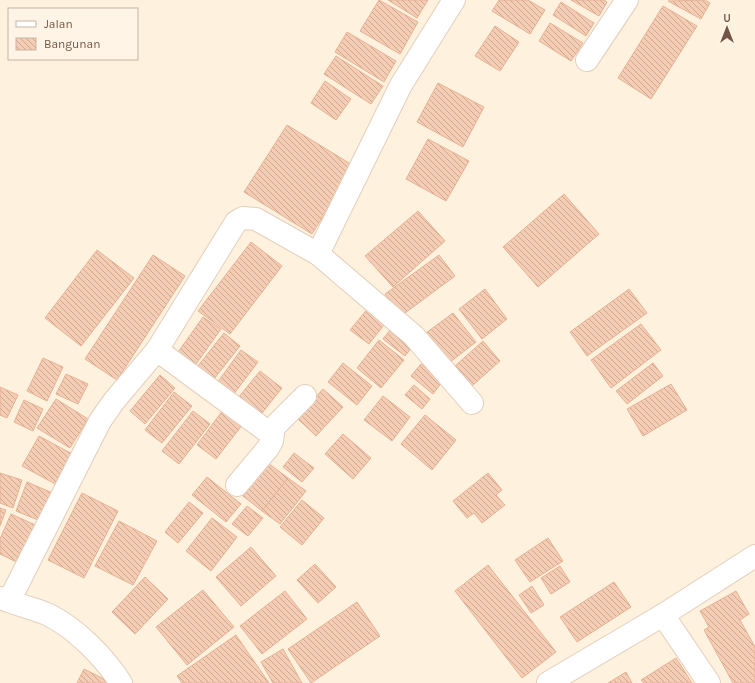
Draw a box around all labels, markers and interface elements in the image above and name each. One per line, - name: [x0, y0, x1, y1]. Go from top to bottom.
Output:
- legend: [8, 8, 138, 60]
- north arrow: [707, 8, 747, 48]
- text: U: [723, 12, 731, 25]
- text: Jalan: [44, 17, 73, 31]
- text: Bangunan: [44, 37, 100, 51]

